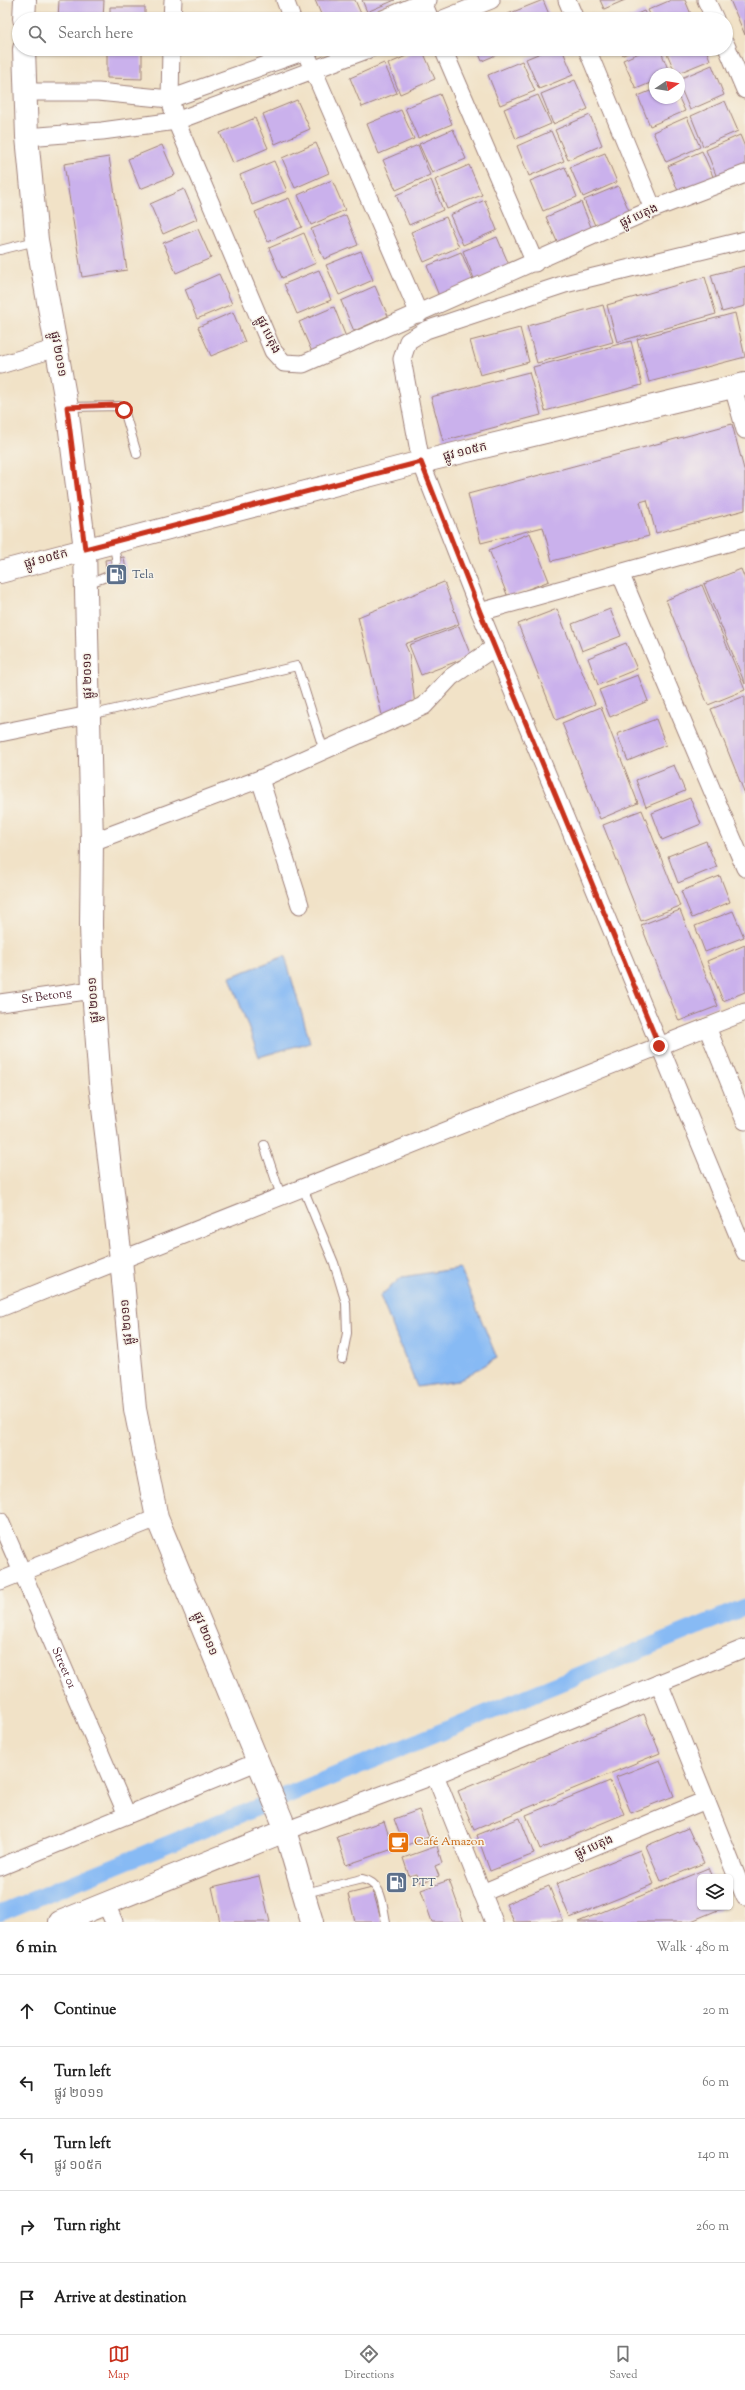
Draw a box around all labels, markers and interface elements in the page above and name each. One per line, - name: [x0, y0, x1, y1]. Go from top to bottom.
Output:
- search box: [12, 12, 733, 56]
- icon: search: [26, 23, 48, 45]
- text: Search here: [58, 24, 133, 45]
- north arrow: [649, 68, 685, 104]
- street label: ផ្លូវ បេតុង: [617, 200, 661, 233]
- street label: ផ្លូវ បេតុង: [251, 313, 285, 357]
- street label: ផ្លូវ ២០១១: [45, 330, 71, 378]
- route start: [115, 401, 133, 419]
- street label: ផ្លូវ ១០៥ក: [441, 438, 489, 467]
- street label: ផ្លូវ ១០៥ក: [22, 545, 70, 574]
- fuel station icon: Tela: [103, 562, 129, 588]
- place label: Tela: [132, 566, 154, 584]
- street label: ផ្លូវ ២០១១: [79, 653, 98, 699]
- street label: ផ្លូវ ២០១១: [83, 976, 105, 1024]
- street label: St Betong: [20, 984, 73, 1009]
- route end: [650, 1037, 668, 1055]
- street label: ផ្លូវ ២០១១: [116, 1298, 139, 1346]
- street label: ផ្លូវ ២០១១: [188, 1609, 222, 1659]
- street label: Street 01: [46, 1644, 80, 1692]
- cafe icon: Café Amazon: [385, 1829, 411, 1855]
- street label: ផ្លូវ បេតុង: [572, 1831, 616, 1864]
- place label: Café Amazon: [414, 1833, 484, 1851]
- fuel station icon: PTT: [383, 1870, 409, 1896]
- place label: PTT: [412, 1874, 436, 1892]
- map controls: [697, 1874, 733, 1910]
- button: layers: [697, 1874, 733, 1910]
- text: 6 min: [16, 1936, 57, 1960]
- text: Walk · 480 m: [656, 1939, 729, 1957]
- icon: ahead: [16, 2000, 38, 2022]
- text: Continue: [54, 2000, 116, 2021]
- text: 20 m: [703, 2002, 729, 2020]
- text: Turn left: [54, 2062, 111, 2083]
- icon: left: [16, 2072, 38, 2094]
- text: 60 m: [702, 2074, 729, 2092]
- text: ផ្លូវ ២០១១: [54, 2085, 104, 2103]
- text: Turn left: [54, 2134, 111, 2155]
- icon: left: [16, 2144, 38, 2166]
- text: 140 m: [698, 2146, 729, 2164]
- text: ផ្លូវ ១០៥ក: [54, 2157, 102, 2175]
- icon: right: [16, 2216, 38, 2238]
- text: Turn right: [54, 2216, 120, 2237]
- text: 260 m: [696, 2218, 729, 2236]
- icon: arrive: [16, 2288, 38, 2310]
- text: Arrive at destination: [54, 2288, 187, 2309]
- tab: Map: [108, 2343, 130, 2383]
- tab: Directions: [345, 2343, 394, 2383]
- tab: Saved: [609, 2343, 637, 2383]

